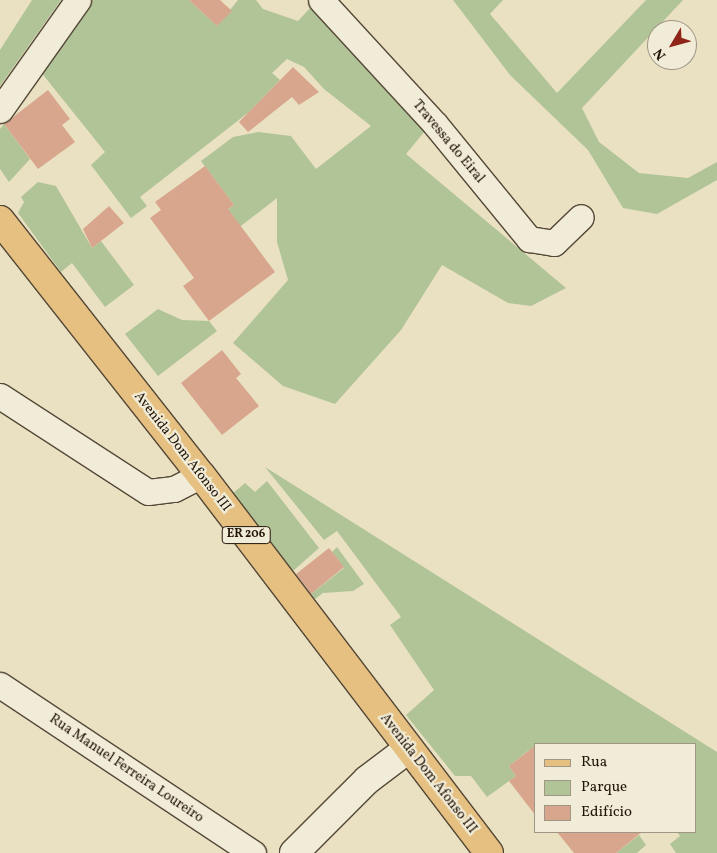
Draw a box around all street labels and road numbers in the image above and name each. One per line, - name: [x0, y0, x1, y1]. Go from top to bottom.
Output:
- street label: Travessa do Eiral: [408, 97, 488, 187]
- street label: Avenida Dom Afonso III: [130, 389, 234, 515]
- road number: ER 206: [221, 526, 271, 544]
- street label: Rua Manuel Ferreira Loureiro: [46, 711, 206, 827]
- street label: Avenida Dom Afonso III: [376, 711, 480, 837]

